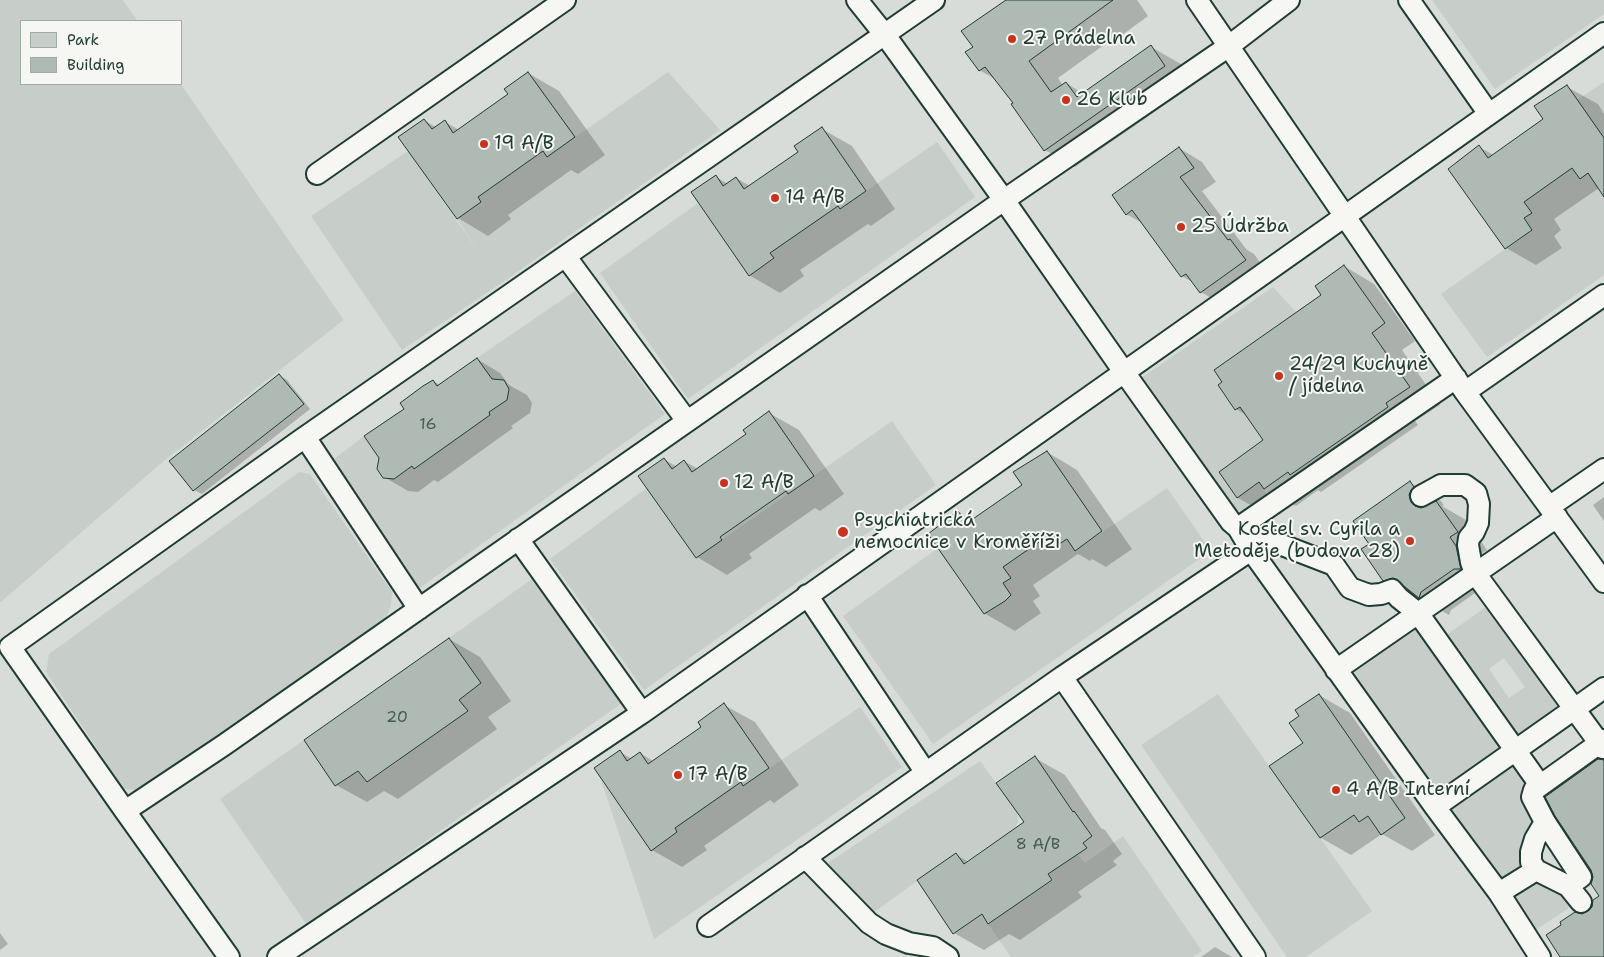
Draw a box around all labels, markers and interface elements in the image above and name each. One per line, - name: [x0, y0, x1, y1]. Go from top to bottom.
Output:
- legend: [20, 20, 182, 85]
- place label: 27 Prádelna: [1022, 28, 1135, 50]
- text: Park: [67, 30, 99, 50]
- marker: 27 Prádelna: [1006, 33, 1018, 45]
- text: Building: [67, 55, 124, 75]
- place label: 26 Klub: [1076, 89, 1148, 111]
- marker: 26 Klub: [1060, 94, 1072, 106]
- place label: 19 A/B: [494, 133, 554, 155]
- marker: 19 A/B: [478, 138, 490, 150]
- place label: 14 A/B: [785, 187, 845, 209]
- marker: 14 A/B: [769, 192, 781, 204]
- place label: 25 Údržba: [1191, 216, 1289, 238]
- marker: 25 Údržba: [1175, 221, 1187, 233]
- place label: 24/29 Kuchyně / jídelna: [1289, 354, 1429, 398]
- marker: 24/29 Kuchyně / jídelna: [1273, 370, 1285, 382]
- house number: 16: [419, 415, 437, 435]
- place label: 12 A/B: [734, 472, 794, 494]
- marker: 12 A/B: [718, 477, 730, 489]
- place label: Psychiatrická nemocnice v Kroměříži: [854, 510, 1060, 554]
- place label: Kostel sv. Cyrila a Metoděje (budova 28): [1194, 519, 1400, 563]
- marker: Psychiatrická nemocnice v Kroměříži: [836, 525, 850, 539]
- marker: Kostel sv. Cyrila a Metoděje (budova 28): [1404, 535, 1416, 547]
- house number: 20: [386, 708, 408, 728]
- place label: 17 A/B: [688, 764, 748, 786]
- marker: 17 A/B: [672, 769, 684, 781]
- place label: 4 A/B Interní: [1346, 779, 1470, 801]
- marker: 4 A/B Interní: [1330, 784, 1342, 796]
- house number: 8 A/B: [1016, 835, 1060, 855]

